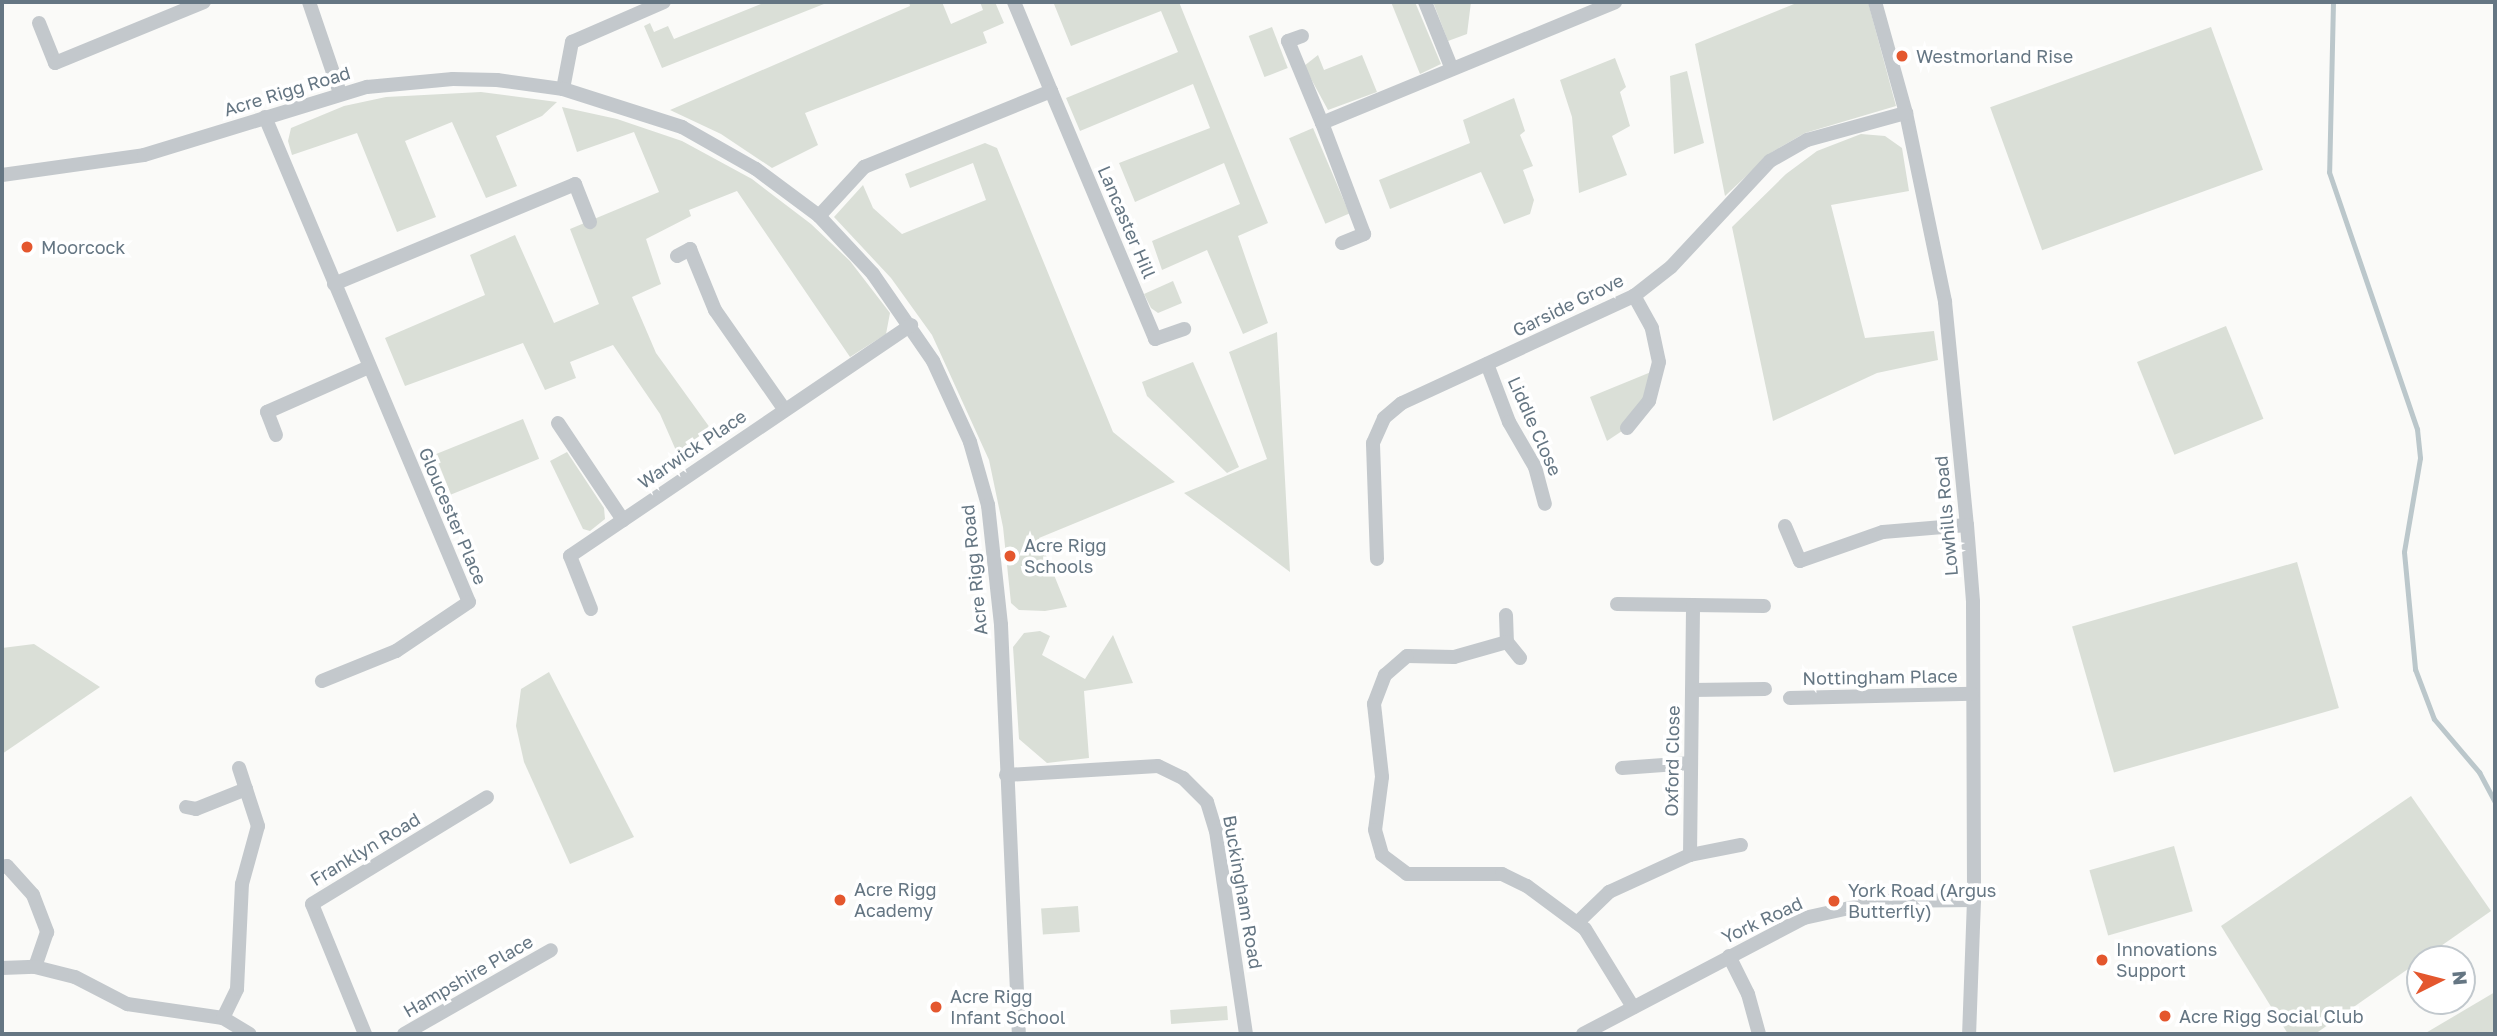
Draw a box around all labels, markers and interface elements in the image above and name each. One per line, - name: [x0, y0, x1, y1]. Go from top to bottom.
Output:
- place label: Westmorland Rise: [1916, 45, 2073, 67]
- marker: Westmorland Rise: [1894, 48, 1910, 64]
- street label: Acre Rigg Road: [221, 61, 353, 121]
- street label: Lancaster Hill: [1094, 162, 1160, 282]
- place label: Moorcock: [41, 236, 126, 258]
- marker: Moorcock: [19, 239, 35, 255]
- street label: Garside Grove: [1509, 269, 1627, 341]
- street label: Liddle Close: [1504, 373, 1566, 479]
- street label: Warwick Place: [634, 405, 750, 493]
- street label: Gloucester Place: [414, 444, 492, 588]
- street label: Lowhills Road: [1930, 455, 1962, 577]
- street label: Acre Rigg Road: [956, 504, 992, 636]
- place label: Acre Rigg Schools: [1024, 535, 1107, 578]
- marker: Acre Rigg Schools: [1002, 548, 1018, 564]
- street label: Nottingham Place: [1802, 665, 1958, 689]
- street label: Oxford Close: [1660, 705, 1684, 817]
- street label: Franklyn Road: [306, 808, 424, 890]
- street label: Buckingham Road: [1219, 813, 1267, 971]
- place label: Acre Rigg Academy: [854, 879, 937, 922]
- place label: York Road (Argus Butterfly): [1848, 880, 1996, 922]
- marker: Acre Rigg Academy: [832, 892, 848, 908]
- street label: York Road: [1718, 892, 1806, 948]
- marker: York Road (Argus Butterfly): [1826, 893, 1842, 909]
- street label: Hampshire Place: [399, 930, 537, 1022]
- place label: Innovations Support: [2116, 939, 2217, 982]
- north arrow: [2406, 945, 2476, 1015]
- marker: Innovations Support: [2094, 952, 2110, 968]
- text: N: [2448, 970, 2473, 986]
- place label: Acre Rigg Infant School: [950, 986, 1065, 1028]
- marker: Acre Rigg Infant School: [928, 999, 944, 1015]
- place label: Acre Rigg Social Club: [2179, 1005, 2364, 1027]
- marker: Acre Rigg Social Club: [2157, 1008, 2173, 1024]

